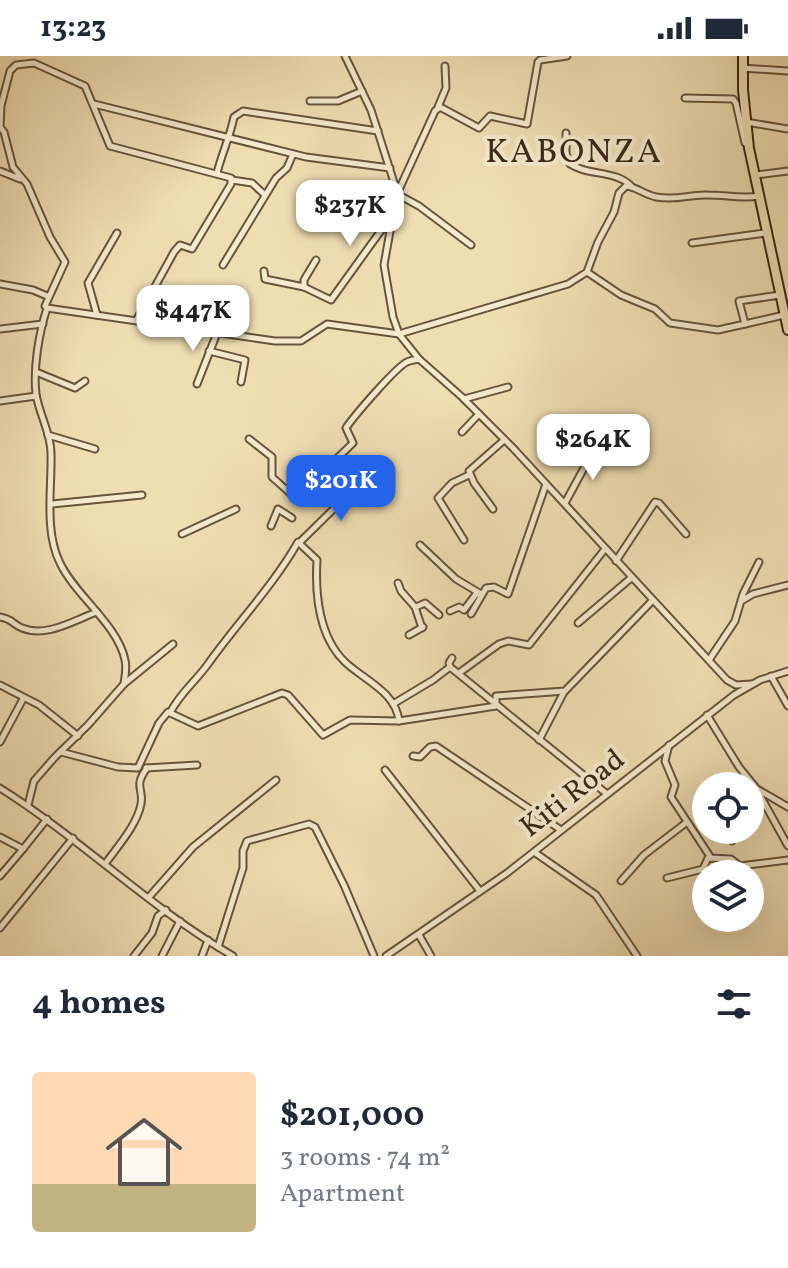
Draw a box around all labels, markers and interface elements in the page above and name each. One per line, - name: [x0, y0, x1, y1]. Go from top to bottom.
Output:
- text: 13:23: [40, 7, 106, 49]
- district label: KABONZA: [485, 130, 663, 177]
- pin: $237K: [294, 180, 406, 248]
- text: $237K: [314, 188, 386, 224]
- pin: $447K: [137, 285, 249, 353]
- text: $447K: [154, 293, 232, 329]
- pin: $264K: [537, 414, 649, 482]
- text: $264K: [555, 422, 631, 458]
- pin: $201K: [285, 455, 397, 523]
- text: $201K: [304, 463, 378, 499]
- street label: Kiti Road: [512, 740, 634, 848]
- map controls: [692, 772, 764, 932]
- button: locate: [692, 772, 764, 844]
- button: layers: [692, 860, 764, 932]
- text: 4 homes: [32, 981, 166, 1028]
- icon: filters: [712, 982, 756, 1026]
- text: $201,000: [280, 1093, 424, 1140]
- icon: home: [96, 1104, 192, 1200]
- text: 3 rooms · 74 m²: [280, 1140, 450, 1176]
- text: Apartment: [280, 1176, 405, 1212]

